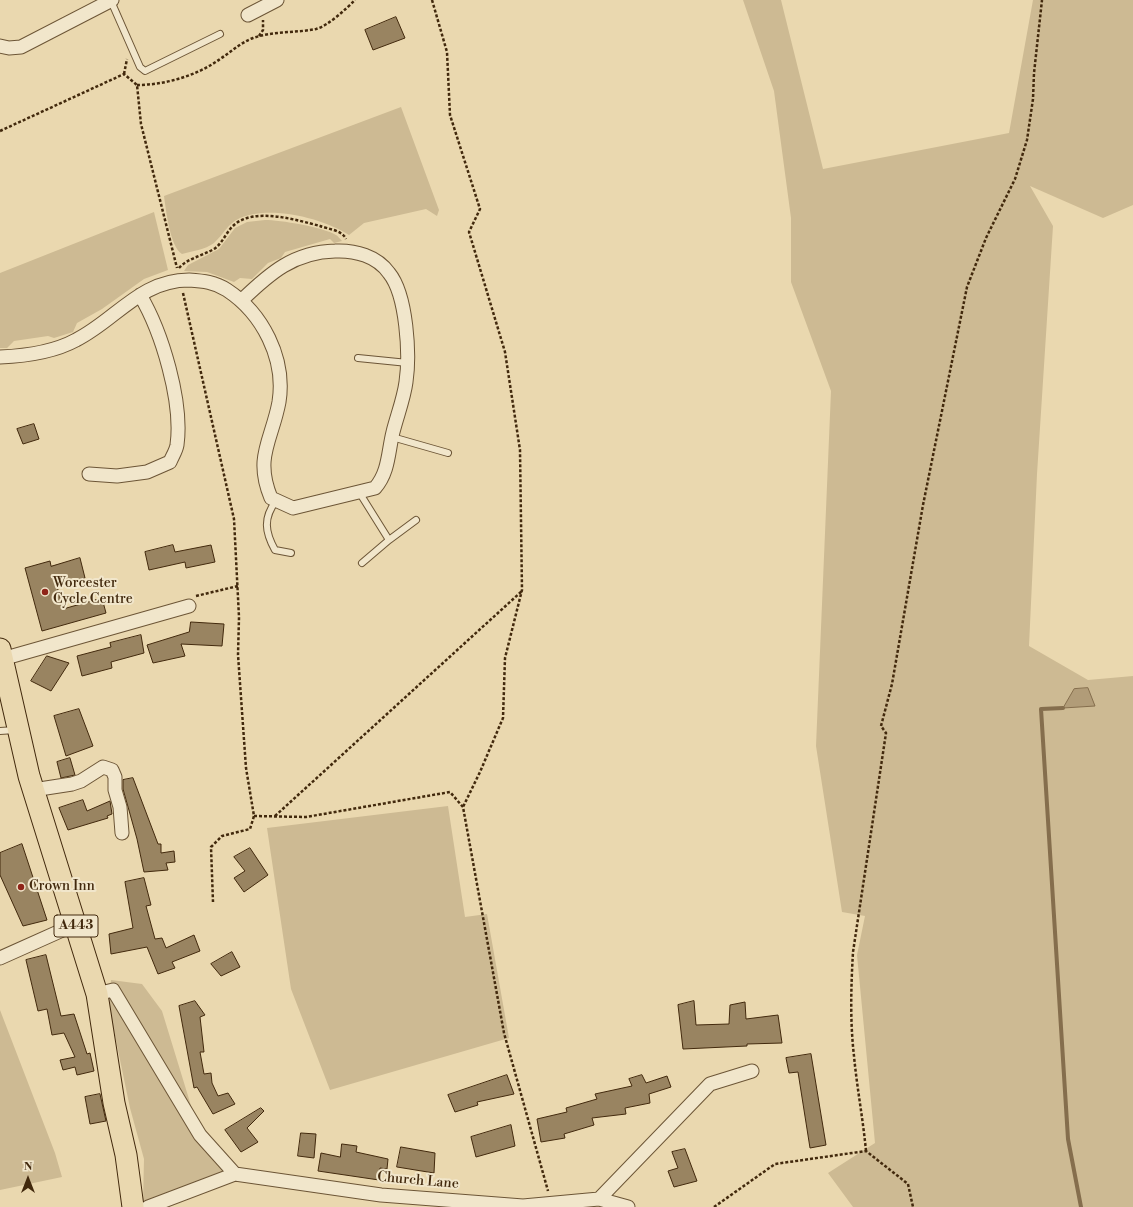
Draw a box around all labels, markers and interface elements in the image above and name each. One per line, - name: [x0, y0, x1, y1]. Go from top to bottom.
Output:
- place label: Worcester Cycle Centre: [53, 576, 133, 608]
- marker: Worcester Cycle Centre: [40, 587, 50, 597]
- place label: Crown Inn: [29, 879, 95, 895]
- marker: Crown Inn: [16, 882, 26, 892]
- road number: A443: [54, 915, 98, 937]
- north arrow: [8, 1159, 48, 1199]
- text: N: [24, 1160, 32, 1174]
- street label: Church Lane: [377, 1169, 459, 1193]

